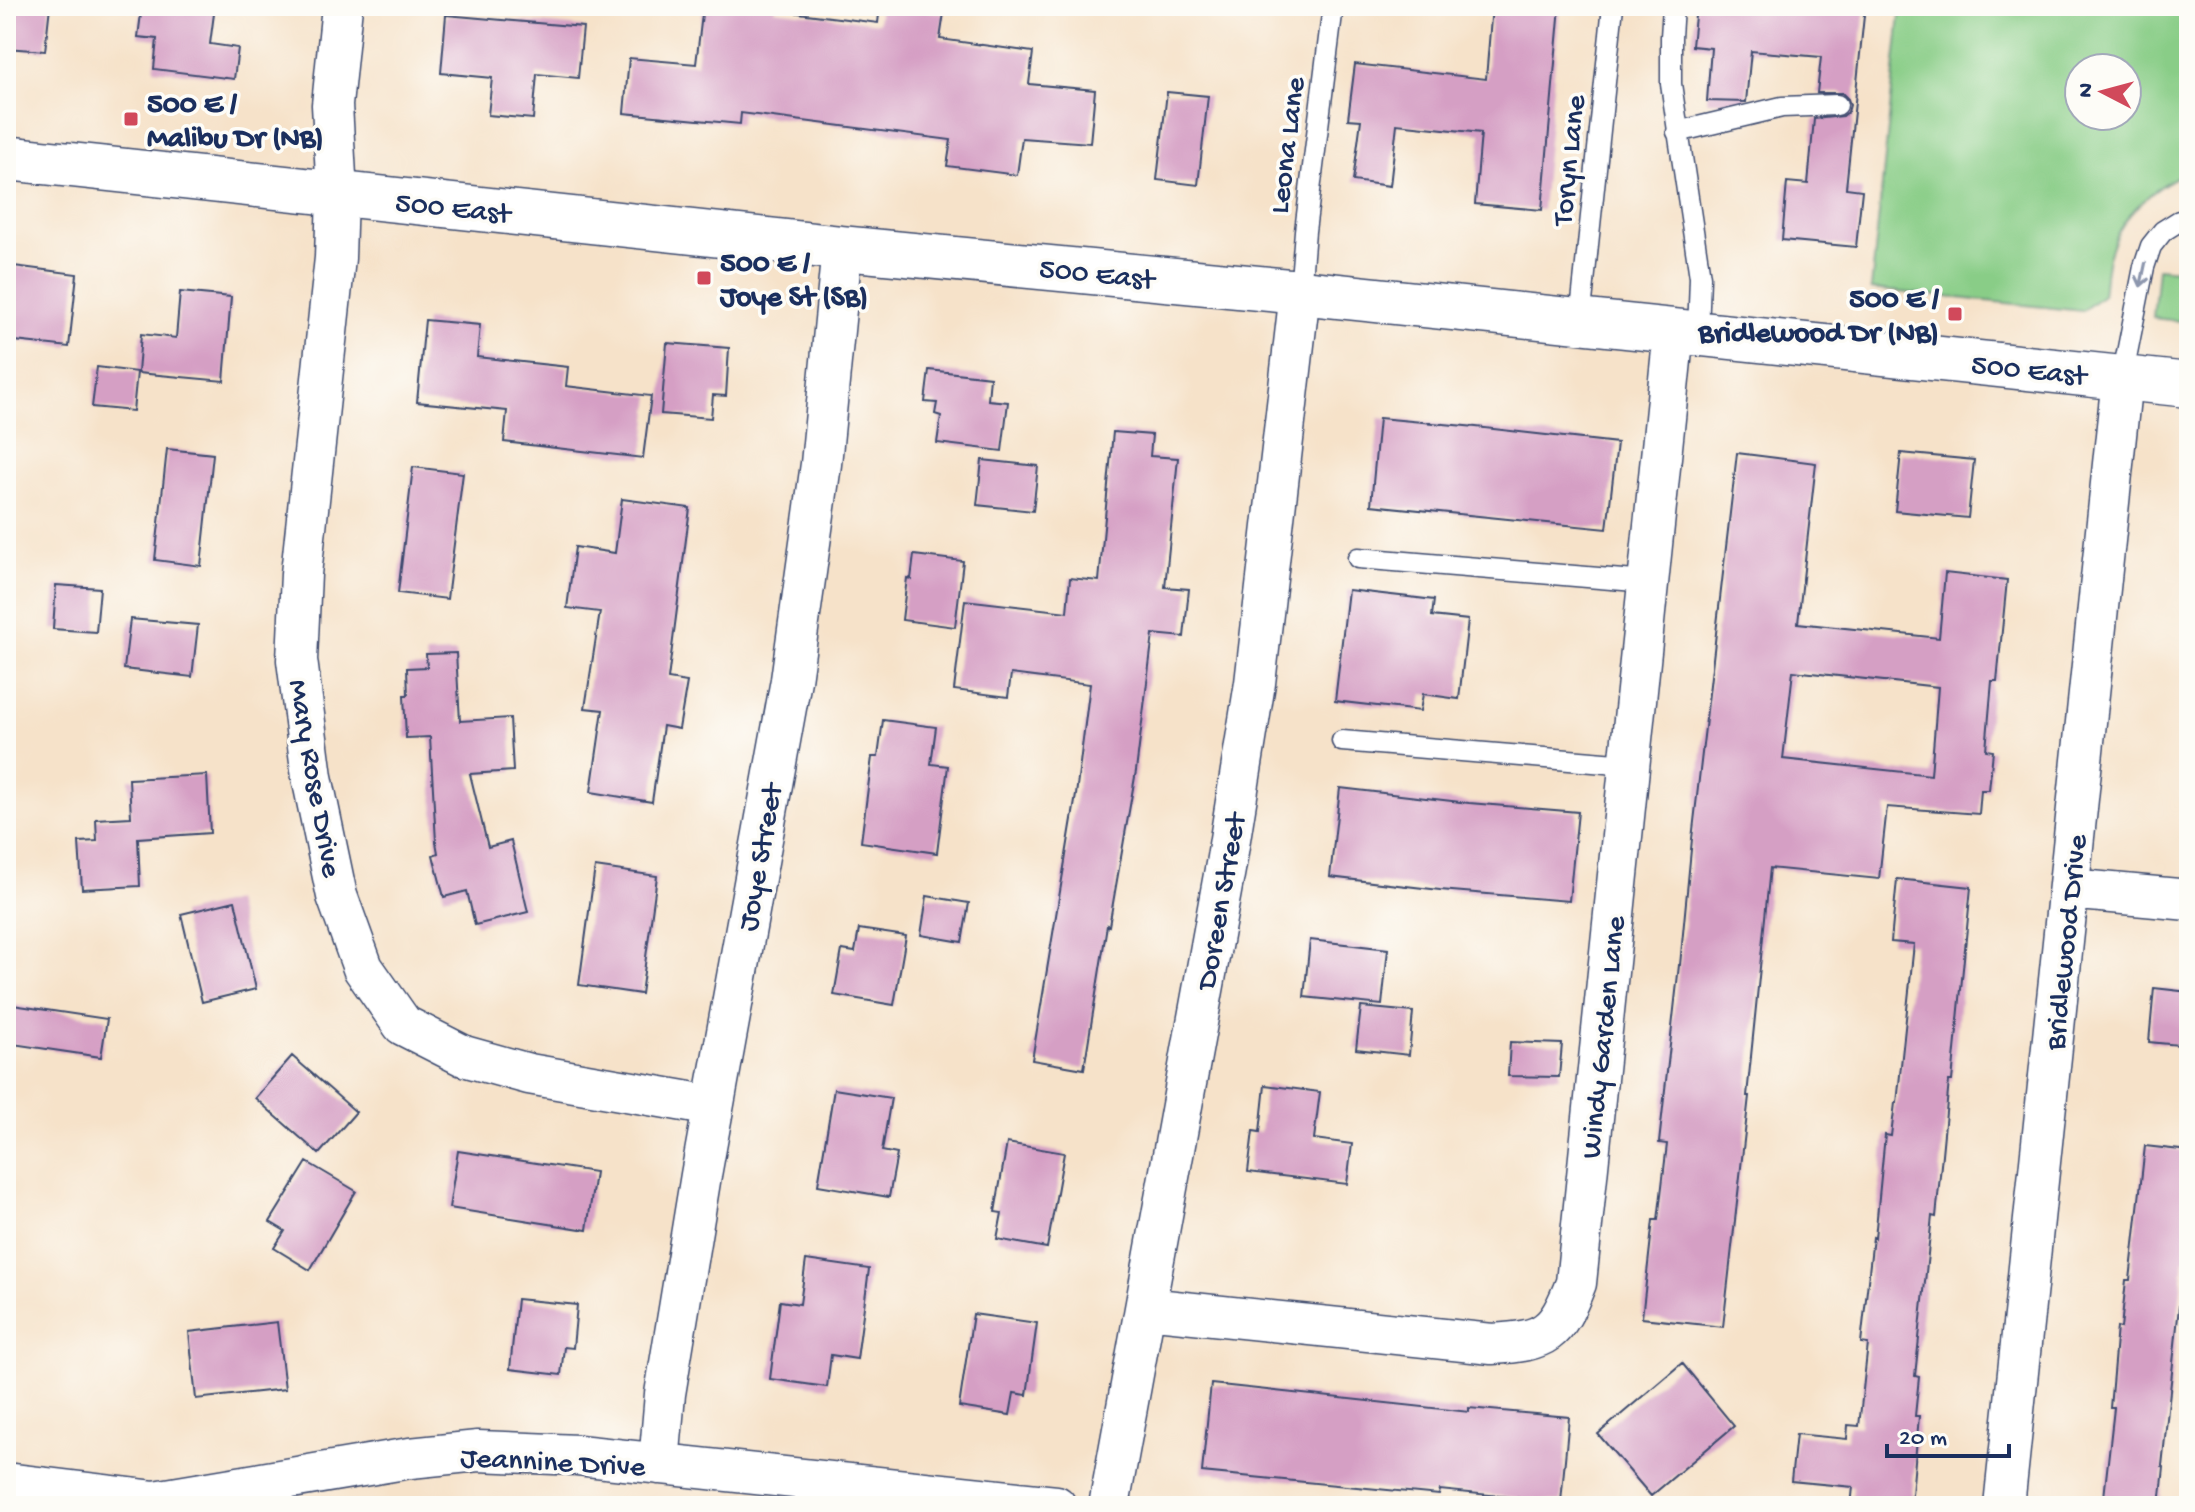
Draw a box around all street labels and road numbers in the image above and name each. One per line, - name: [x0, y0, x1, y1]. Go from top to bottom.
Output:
- street label: Leona Lane: [1264, 75, 1315, 216]
- street label: Toryn Lane: [1547, 93, 1596, 230]
- street label: 500 East: [393, 187, 515, 234]
- street label: 500 East: [1037, 253, 1159, 300]
- street label: 500 East: [1969, 349, 2091, 396]
- street label: Mary Rose Drive: [278, 677, 347, 881]
- street label: Joye Street: [732, 779, 793, 934]
- street label: Doreen Street: [1190, 808, 1257, 994]
- street label: Bridlewood Drive: [2040, 832, 2097, 1053]
- street label: Windy Garden Lane: [1575, 914, 1636, 1160]
- street label: Jeannine Drive: [459, 1442, 647, 1487]

